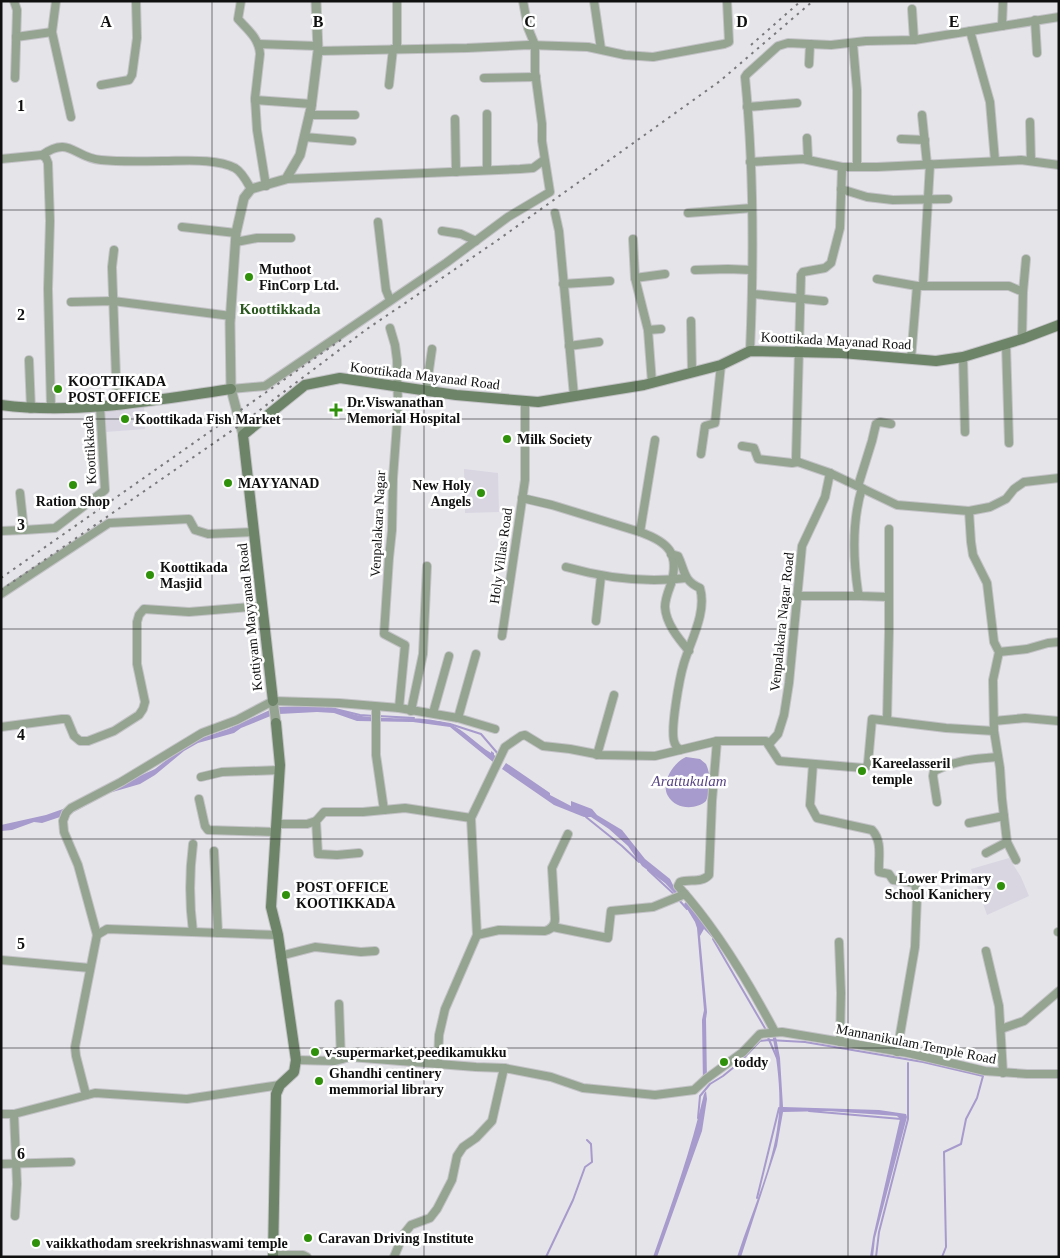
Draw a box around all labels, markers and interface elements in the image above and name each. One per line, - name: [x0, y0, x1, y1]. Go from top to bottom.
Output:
- text: A: [100, 13, 112, 30]
- text: B: [313, 13, 324, 30]
- text: C: [524, 13, 536, 30]
- text: D: [736, 13, 748, 30]
- text: E: [949, 13, 959, 30]
- text: 1: [17, 97, 25, 114]
- place label: Muthoot FinCorp Ltd.: [259, 262, 339, 293]
- marker: Muthoot FinCorp Ltd.: [243, 271, 255, 283]
- district label: Koottikkada: [240, 301, 321, 317]
- text: 2: [17, 306, 25, 323]
- street label: Koottikada Mayanad Road: [760, 330, 912, 352]
- street label: Koottikada Mayanad Road: [349, 359, 501, 393]
- place label: KOOTTIKADA POST OFFICE: [68, 374, 167, 405]
- marker: KOOTTIKADA POST OFFICE: [52, 383, 64, 395]
- place label: Dr.Viswanathan Memorial Hospital: [347, 395, 460, 426]
- marker: Dr.Viswanathan Memorial Hospital: [329, 403, 343, 417]
- place label: Koottikada Fish Market: [135, 412, 281, 427]
- marker: Koottikada Fish Market: [119, 413, 131, 425]
- street label: Koottikkada: [81, 414, 99, 485]
- place label: Milk Society: [517, 432, 592, 447]
- marker: Milk Society: [501, 433, 513, 445]
- street label: Venpalakara Nagar: [368, 470, 388, 578]
- place label: MAYYANAD: [238, 476, 319, 491]
- marker: MAYYANAD: [222, 477, 234, 489]
- place label: New Holy Angels: [412, 478, 472, 509]
- marker: Ration Shop: [67, 479, 79, 491]
- marker: New Holy Angels: [475, 487, 487, 499]
- place label: Ration Shop: [36, 494, 110, 509]
- street label: Holy Villas Road: [487, 507, 515, 605]
- text: 3: [17, 516, 25, 533]
- street label: Kottiyam Mayyanad Road: [235, 542, 265, 692]
- street label: Venpalakara Nagar Road: [767, 552, 797, 692]
- place label: Koottikada Masjid: [160, 560, 228, 591]
- marker: Koottikada Masjid: [144, 569, 156, 581]
- text: 4: [17, 726, 25, 743]
- place label: Kareelasseril temple: [872, 756, 950, 787]
- marker: Kareelasseril temple: [856, 765, 868, 777]
- water label: Arattukulam: [651, 773, 727, 789]
- place label: Lower Primary School Kanichery: [885, 871, 991, 902]
- place label: POST OFFICE KOOTIKKADA: [296, 880, 396, 911]
- marker: Lower Primary School Kanichery: [995, 880, 1007, 892]
- marker: POST OFFICE KOOTIKKADA: [280, 889, 292, 901]
- text: 5: [17, 935, 25, 952]
- street label: Mannanikulam Temple Road: [835, 1021, 997, 1067]
- place label: v-supermarket,peedikamukku: [325, 1045, 507, 1060]
- marker: v-supermarket,peedikamukku: [309, 1046, 321, 1058]
- place label: toddy: [734, 1055, 768, 1070]
- marker: toddy: [718, 1056, 730, 1068]
- place label: Ghandhi centinery memmorial library: [329, 1066, 444, 1097]
- marker: Ghandhi centinery memmorial library: [313, 1075, 325, 1087]
- text: 6: [17, 1145, 25, 1162]
- place label: Caravan Driving Institute: [318, 1231, 474, 1246]
- marker: Caravan Driving Institute: [302, 1232, 314, 1244]
- place label: vaikkathodam sreekrishnaswami temple: [46, 1236, 288, 1251]
- marker: vaikkathodam sreekrishnaswami temple: [30, 1237, 42, 1249]

